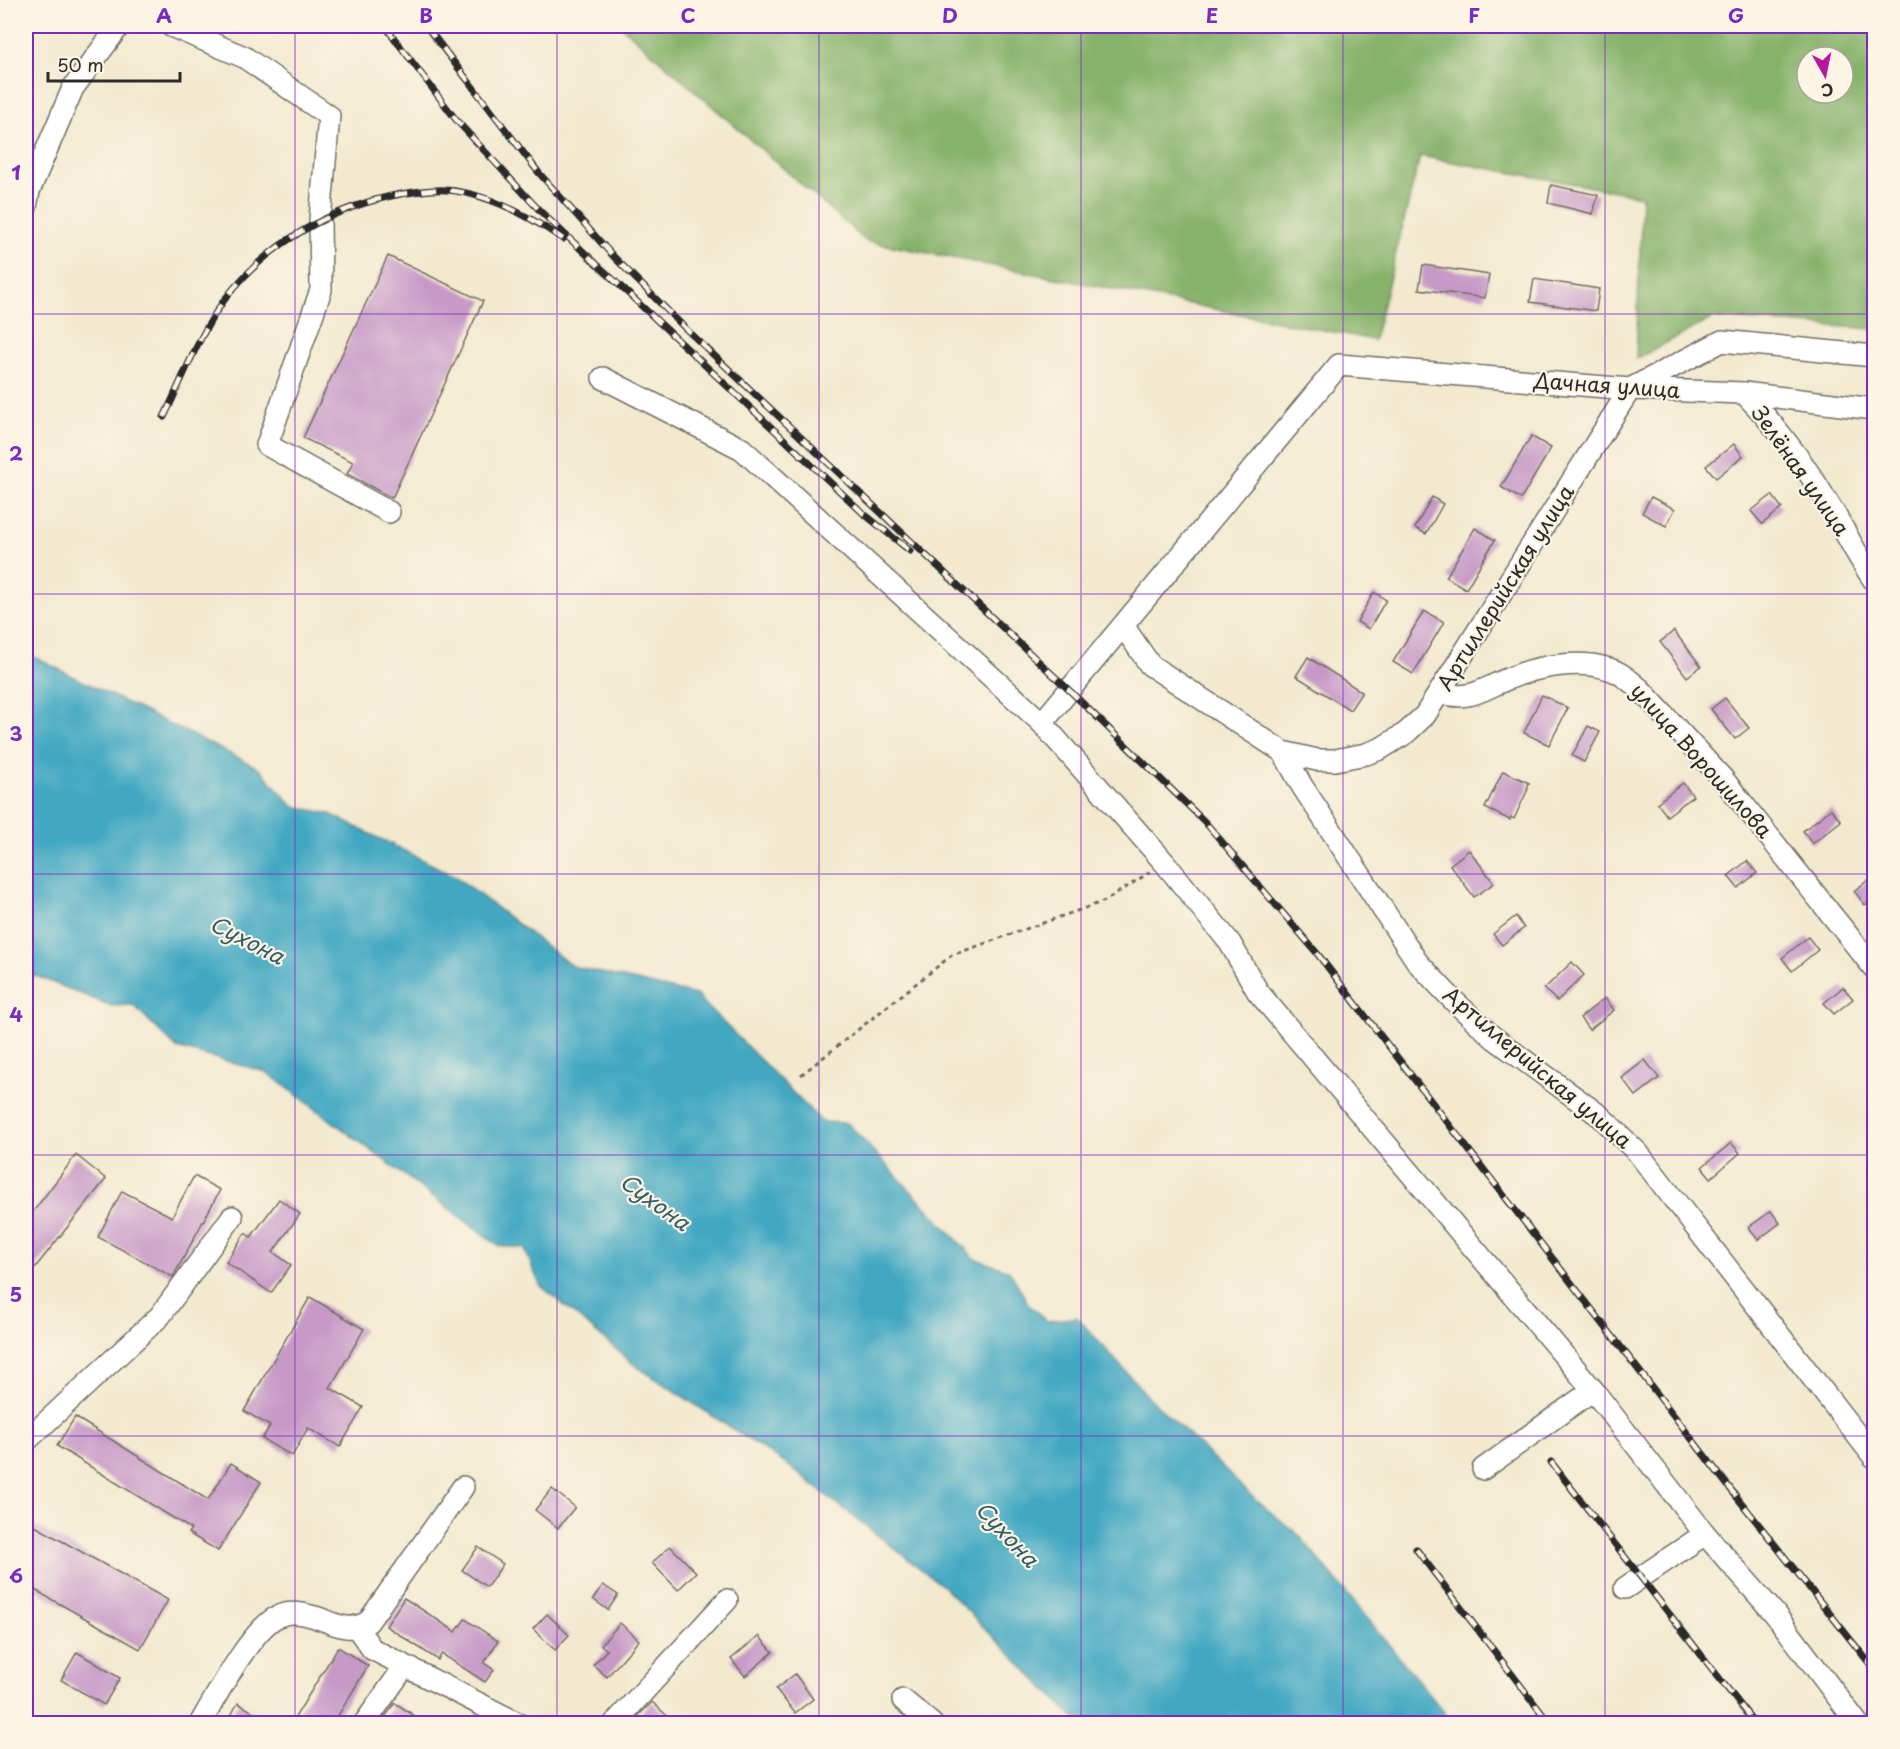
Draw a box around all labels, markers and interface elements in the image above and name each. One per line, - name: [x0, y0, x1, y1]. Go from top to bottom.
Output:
- text: A: [156, 0, 172, 30]
- text: B: [419, 0, 433, 30]
- text: C: [680, 0, 696, 30]
- text: D: [942, 0, 958, 30]
- text: E: [1206, 0, 1218, 30]
- text: F: [1468, 0, 1480, 30]
- text: G: [1728, 0, 1744, 30]
- scale bar: [48, 45, 180, 83]
- north arrow: [1795, 45, 1855, 105]
- text: 50 m: [57, 51, 104, 78]
- text: С: [1820, 78, 1835, 104]
- text: 1: [11, 157, 21, 187]
- street label: Дачная улица: [1532, 363, 1682, 405]
- street label: Зелёная улица: [1745, 398, 1859, 542]
- text: 2: [9, 438, 23, 468]
- street label: Артиллерийская улица: [1428, 477, 1581, 696]
- street label: улица Ворошилова: [1624, 675, 1781, 844]
- text: 3: [9, 718, 23, 748]
- water label: Сухона: [205, 906, 292, 972]
- street label: Артиллерийская улица: [1437, 978, 1640, 1156]
- text: 4: [9, 999, 23, 1029]
- water label: Сухона: [614, 1164, 699, 1238]
- text: 5: [10, 1279, 22, 1309]
- water label: Сухона: [969, 1493, 1048, 1574]
- text: 6: [9, 1560, 23, 1590]

